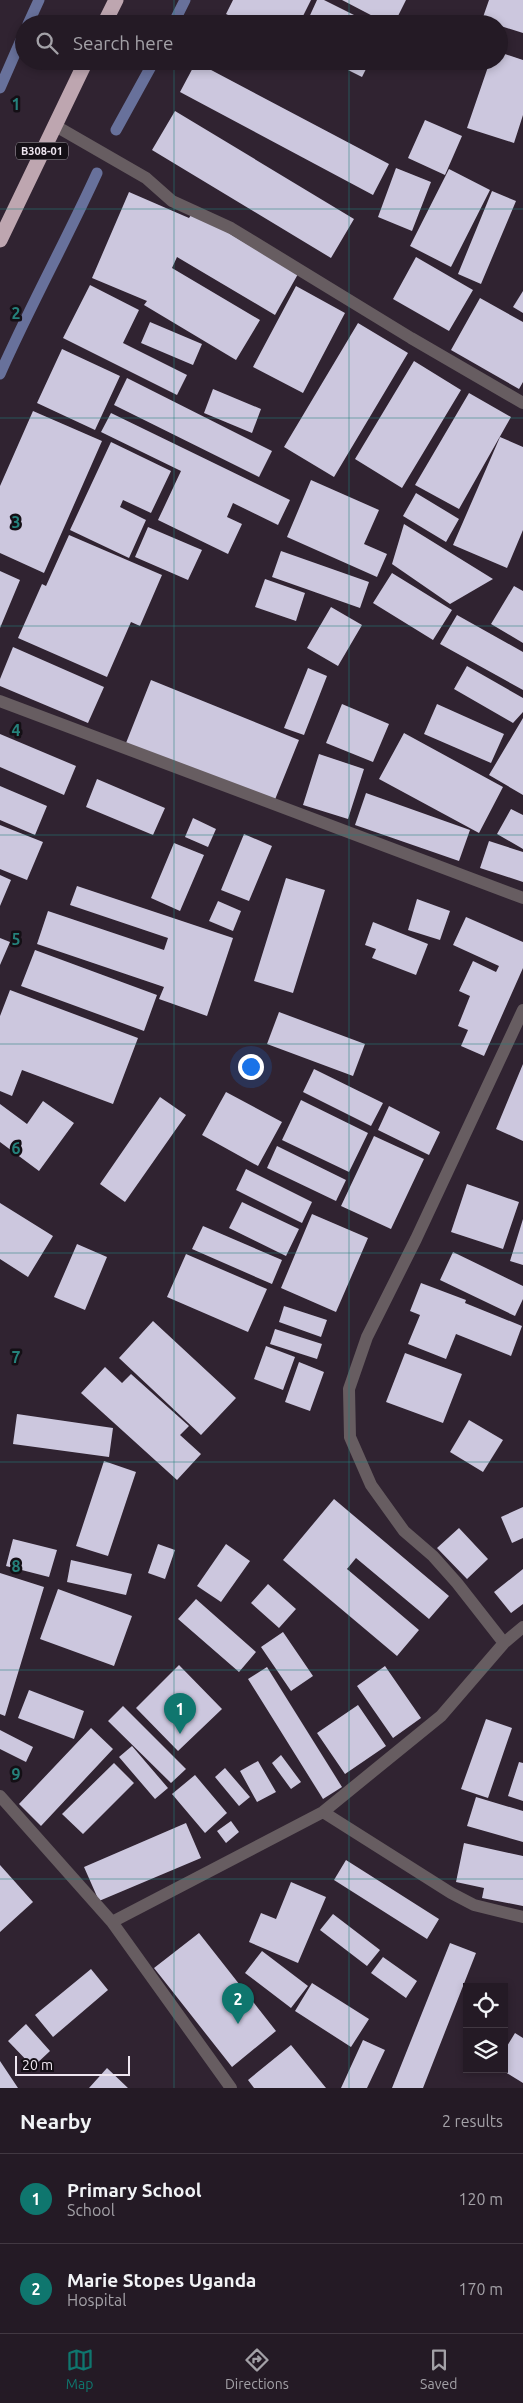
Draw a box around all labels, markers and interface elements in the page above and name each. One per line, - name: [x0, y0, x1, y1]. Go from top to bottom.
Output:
- search box: [15, 15, 508, 70]
- icon: search: [33, 29, 61, 57]
- text: Search here: [73, 32, 173, 54]
- text: 1: [11, 95, 21, 113]
- road number: B308-01: [16, 142, 68, 160]
- text: 2: [11, 304, 21, 322]
- text: 3: [11, 513, 21, 531]
- text: 4: [11, 721, 21, 739]
- text: 5: [11, 930, 21, 948]
- your location: [238, 1054, 264, 1080]
- text: 6: [11, 1139, 21, 1157]
- text: 7: [11, 1348, 21, 1366]
- text: 8: [11, 1557, 21, 1575]
- pin: 1: [164, 1693, 196, 1734]
- text: 9: [11, 1765, 21, 1783]
- pin: 2: [222, 1983, 254, 2024]
- map controls: [463, 1983, 508, 2073]
- button: locate: [463, 1983, 508, 2028]
- button: layers: [463, 2028, 508, 2073]
- scale bar: [15, 2053, 130, 2076]
- text: 20 m: [22, 2057, 53, 2073]
- text: Nearby: [20, 2109, 91, 2133]
- text: 2 results: [442, 2112, 503, 2130]
- text: Primary School: [67, 2179, 202, 2201]
- text: 1: [31, 2190, 41, 2208]
- text: 120 m: [458, 2190, 503, 2208]
- text: School: [67, 2201, 115, 2219]
- text: Marie Stopes Uganda: [67, 2269, 256, 2291]
- text: 2: [31, 2280, 41, 2298]
- text: 170 m: [458, 2280, 503, 2298]
- text: Hospital: [67, 2291, 126, 2309]
- tab: Map: [66, 2346, 94, 2392]
- tab: Directions: [225, 2346, 289, 2392]
- tab: Saved: [420, 2346, 457, 2392]

